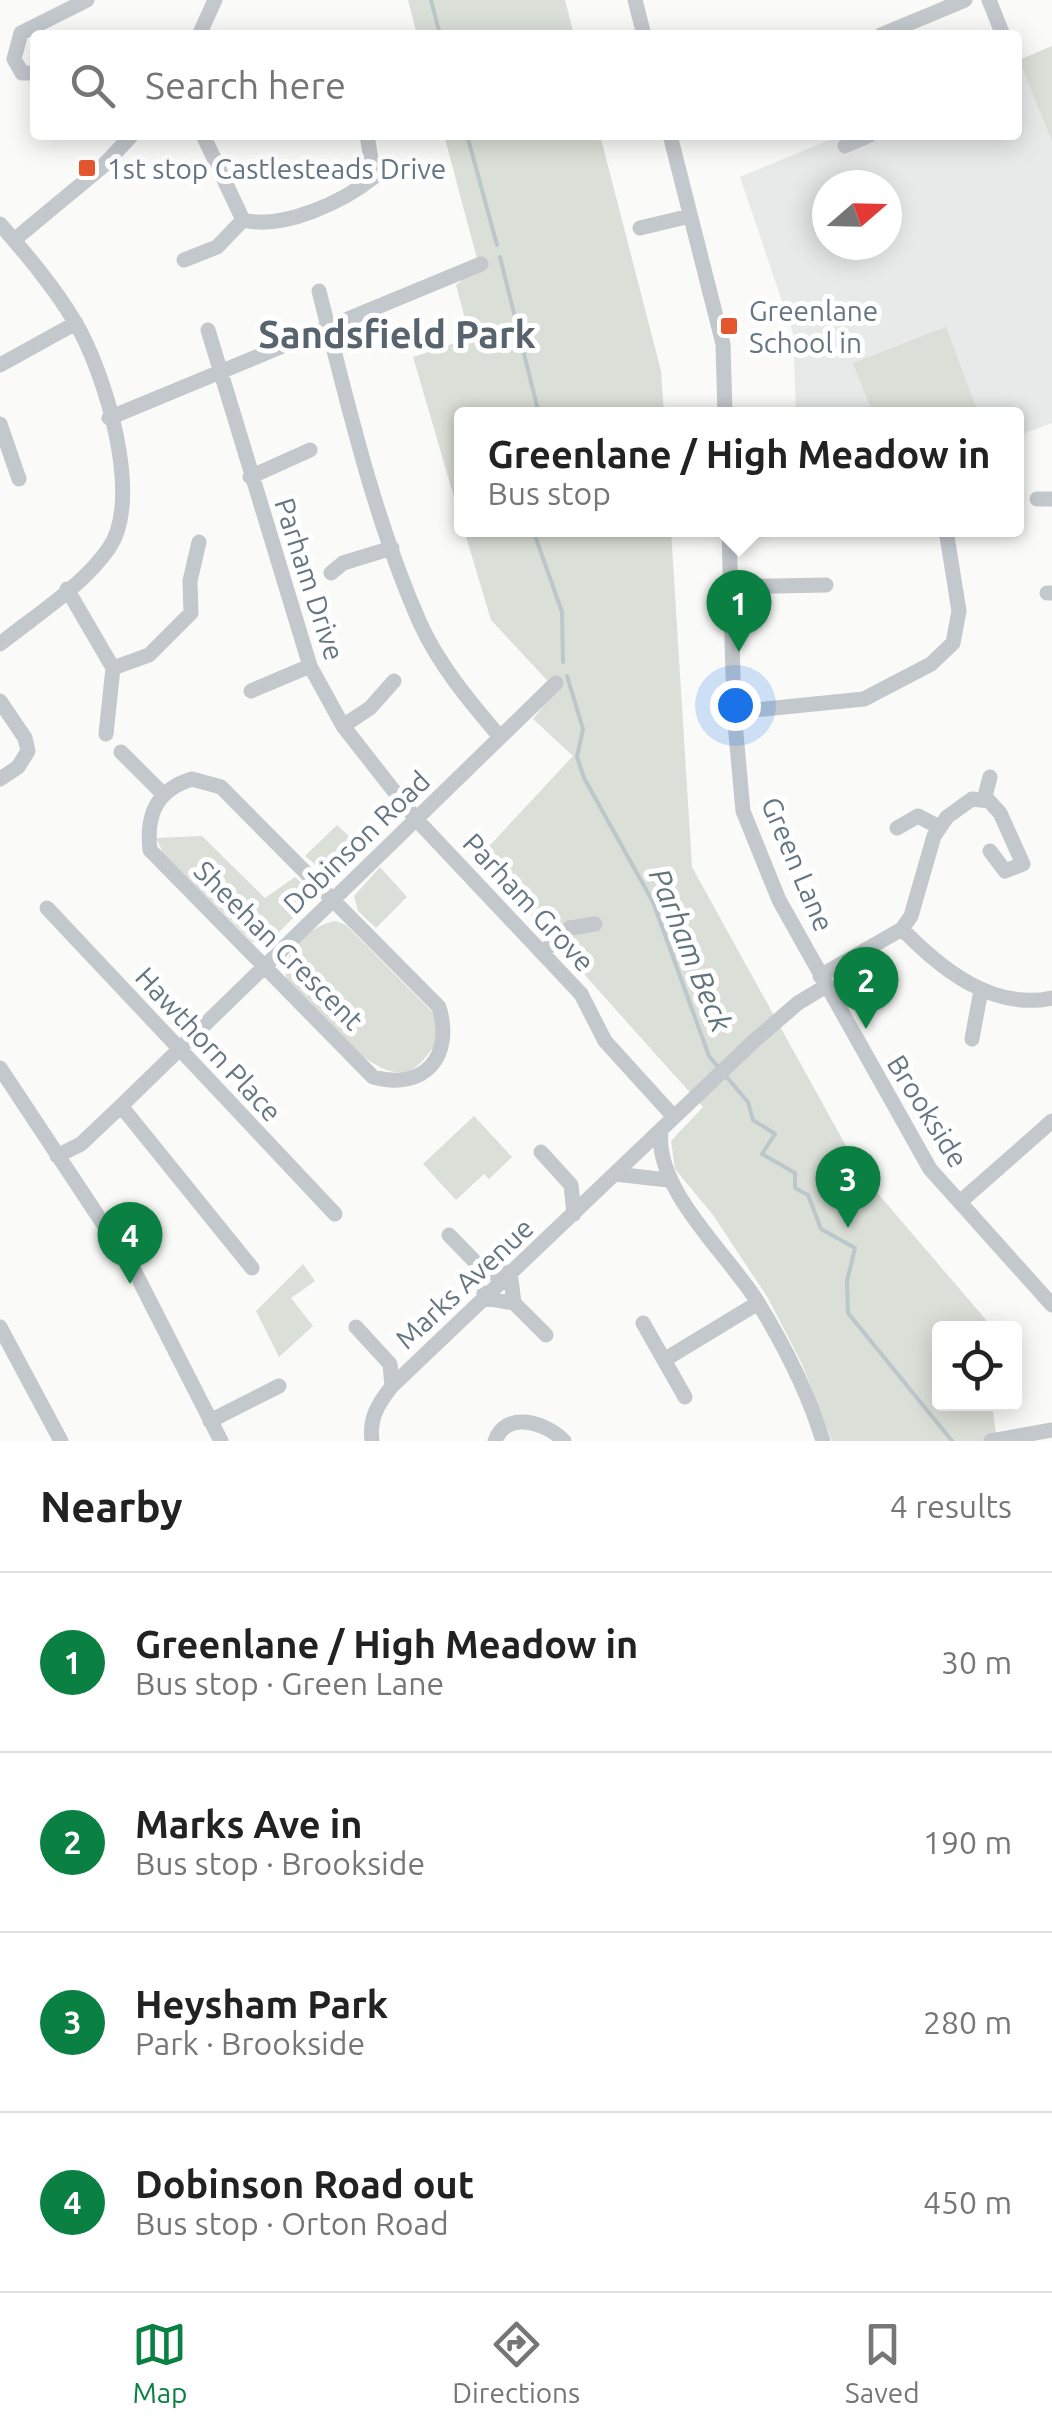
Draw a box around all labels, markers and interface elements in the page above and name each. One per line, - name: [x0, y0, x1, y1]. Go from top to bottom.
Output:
- search box: [30, 30, 1022, 140]
- icon: search: [65, 58, 120, 113]
- text: Search here: [145, 64, 346, 106]
- place label: 1st stop Castlesteads Drive: [107, 153, 446, 184]
- marker: 1st stop Castlesteads Drive: [76, 157, 98, 179]
- north arrow: [812, 170, 902, 260]
- place label: Greenlane School in: [749, 295, 878, 358]
- district label: Sandsfield Park: [258, 313, 536, 355]
- marker: Greenlane School in: [718, 315, 740, 337]
- popup: [454, 407, 1024, 537]
- text: Greenlane / High Meadow in: [487, 433, 991, 475]
- text: Bus stop: [487, 475, 611, 511]
- street label: Parham Drive: [269, 494, 351, 664]
- pin: 1: [706, 570, 772, 652]
- your location: [710, 680, 761, 731]
- street label: Dobinson Road: [277, 765, 435, 919]
- street label: Green Lane: [756, 792, 840, 936]
- street label: Parham Grove: [457, 827, 601, 977]
- street label: Sheehan Crescent: [188, 854, 370, 1036]
- water label: Parham Beck: [643, 863, 739, 1037]
- pin: 2: [834, 946, 898, 1029]
- street label: Hawthorn Place: [130, 961, 288, 1127]
- street label: Brookside: [881, 1049, 975, 1173]
- pin: 3: [816, 1146, 880, 1228]
- pin: 4: [98, 1202, 162, 1284]
- street label: Marks Avenue: [389, 1212, 539, 1354]
- map controls: [932, 1321, 1022, 1411]
- button: locate: [932, 1321, 1022, 1411]
- text: Nearby: [40, 1483, 183, 1530]
- text: 4 results: [890, 1488, 1012, 1524]
- text: Greenlane / High Meadow in: [135, 1623, 638, 1665]
- text: 1: [63, 1644, 82, 1680]
- text: 30 m: [941, 1644, 1012, 1680]
- text: Bus stop · Green Lane: [135, 1665, 444, 1701]
- text: Marks Ave in: [135, 1803, 363, 1845]
- text: 2: [63, 1824, 82, 1860]
- text: 190 m: [923, 1824, 1012, 1860]
- text: Bus stop · Brookside: [135, 1845, 425, 1881]
- text: Heysham Park: [135, 1983, 388, 2025]
- text: 3: [63, 2004, 82, 2040]
- text: 280 m: [923, 2004, 1012, 2040]
- text: Park · Brookside: [135, 2025, 365, 2061]
- text: Dobinson Road out: [135, 2163, 474, 2205]
- text: 4: [63, 2184, 82, 2220]
- text: 450 m: [923, 2184, 1012, 2220]
- text: Bus stop · Orton Road: [135, 2205, 449, 2241]
- tab: Map: [132, 2317, 188, 2408]
- tab: Directions: [452, 2317, 580, 2408]
- tab: Saved: [845, 2317, 920, 2408]

